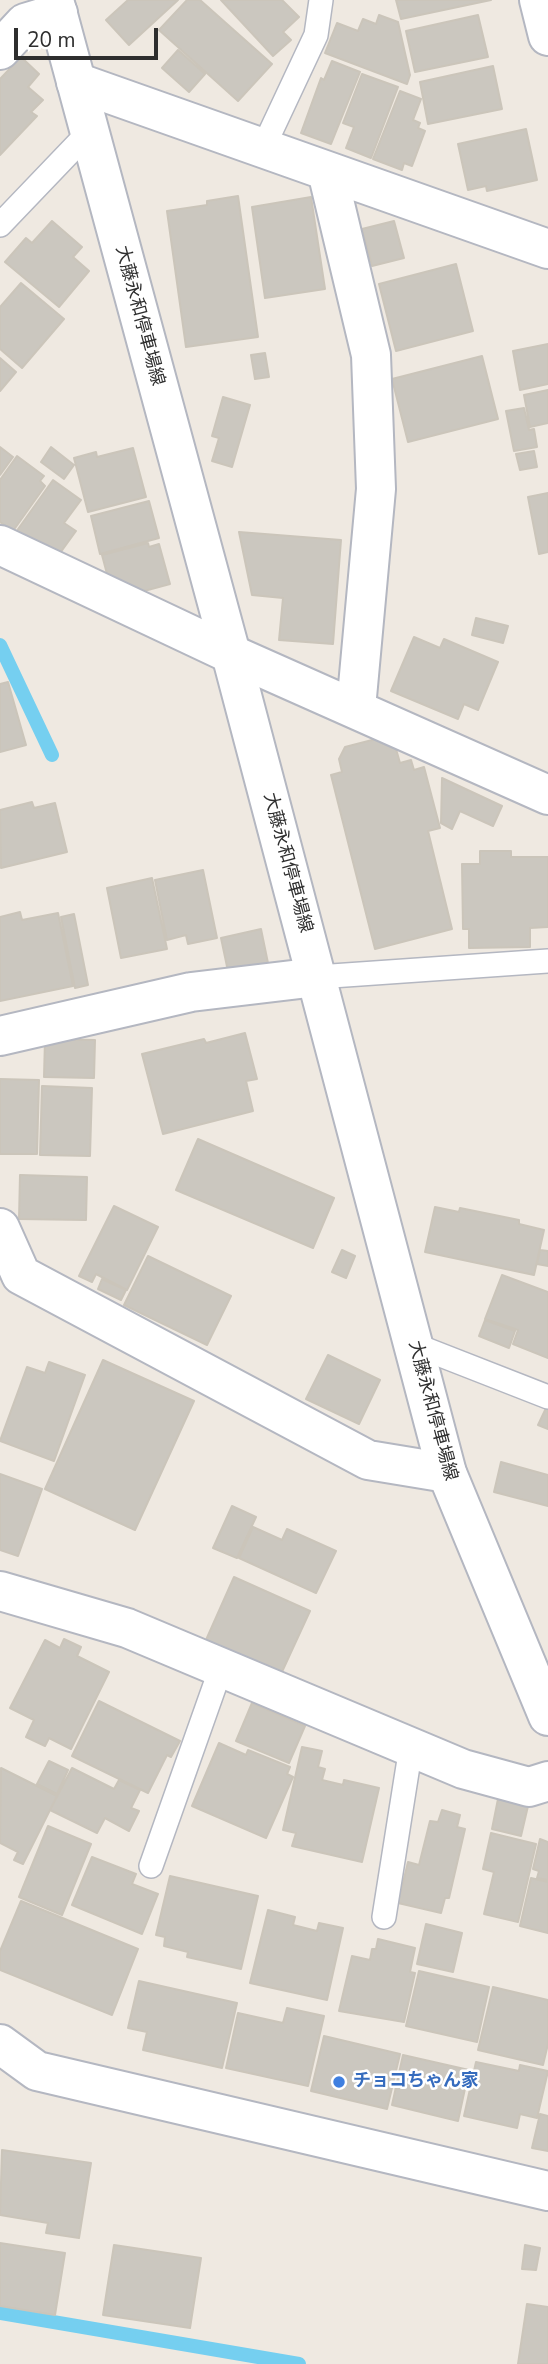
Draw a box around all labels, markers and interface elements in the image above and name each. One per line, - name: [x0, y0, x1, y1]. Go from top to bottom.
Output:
- scale bar: [18, 14, 161, 58]
- text: 20 m: [27, 26, 76, 54]
- street label: 大藤永和停車場線: [110, 244, 168, 388]
- street label: 大藤永和停車場線: [258, 791, 316, 935]
- street label: 大藤永和停車場線: [403, 1339, 461, 1483]
- place label: チョコちゃん家: [353, 2071, 479, 2093]
- marker: チョコちゃん家: [331, 2074, 347, 2090]

